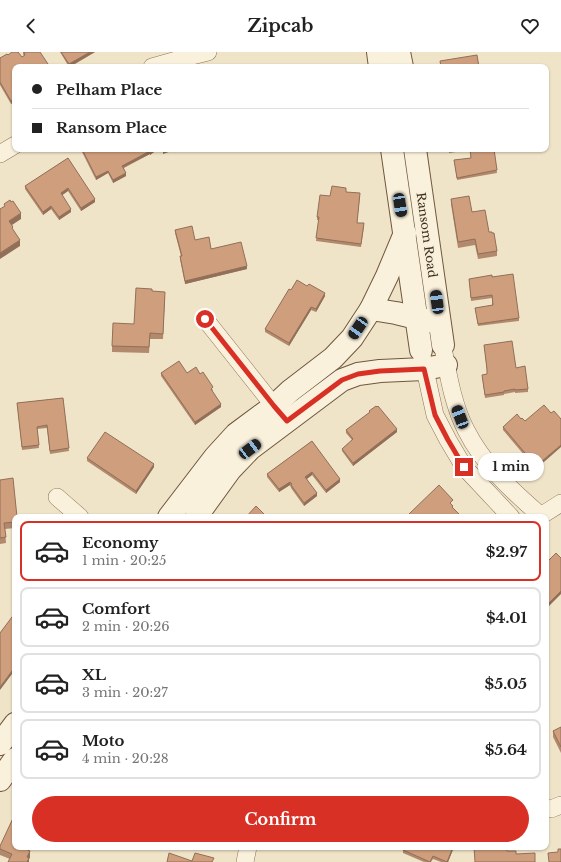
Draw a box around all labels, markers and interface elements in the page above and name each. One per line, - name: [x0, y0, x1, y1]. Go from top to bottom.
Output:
- icon: back: [20, 15, 42, 37]
- text: Zipcab: [247, 15, 314, 37]
- icon: heart: [519, 15, 541, 37]
- text: Pelham Place: [56, 80, 162, 99]
- text: Ransom Place: [56, 118, 167, 137]
- street label: Ransom Road: [414, 191, 440, 279]
- car: [392, 192, 408, 218]
- car: [429, 289, 445, 315]
- route start: [196, 310, 214, 328]
- car: [346, 315, 370, 341]
- car: [450, 404, 470, 430]
- car: [237, 437, 263, 461]
- callout: 1 min: [478, 453, 544, 481]
- route end: [455, 458, 473, 476]
- text: 1 min: [492, 458, 530, 475]
- icon: car: [34, 533, 70, 569]
- text: Economy: [82, 533, 159, 552]
- text: $2.97: [486, 542, 527, 561]
- text: 1 min · 20:25: [82, 552, 166, 569]
- icon: car: [34, 599, 70, 635]
- text: Comfort: [82, 599, 150, 618]
- text: $4.01: [486, 608, 527, 627]
- text: 2 min · 20:26: [82, 618, 170, 635]
- icon: car: [34, 665, 70, 701]
- text: XL: [82, 665, 106, 684]
- text: $5.05: [485, 674, 527, 693]
- text: 3 min · 20:27: [82, 684, 168, 701]
- icon: car: [34, 731, 70, 767]
- text: Moto: [82, 731, 124, 750]
- text: $5.64: [485, 740, 527, 759]
- text: 4 min · 20:28: [82, 750, 169, 767]
- button: Confirm: [32, 796, 529, 842]

